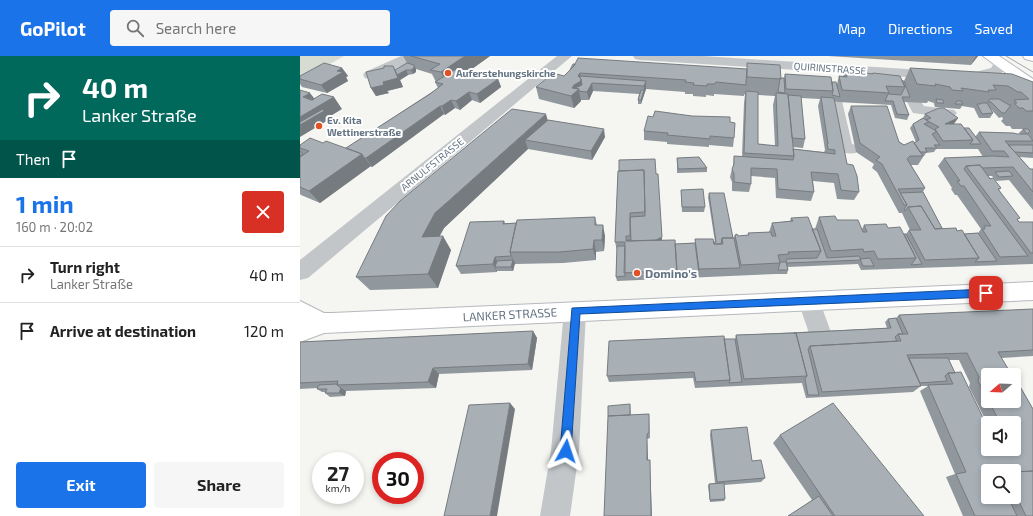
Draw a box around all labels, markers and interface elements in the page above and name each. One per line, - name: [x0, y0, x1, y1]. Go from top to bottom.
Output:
- search box: [110, 10, 390, 46]
- text: GoPilot: [20, 17, 86, 40]
- icon: search: [124, 17, 146, 39]
- text: Search here: [156, 19, 236, 37]
- text: Map: [838, 20, 866, 37]
- text: Directions: [888, 20, 953, 37]
- text: Saved: [975, 20, 1013, 37]
- street label: QUIRINSTRASSE: [793, 59, 867, 77]
- place label: Auferstehungskirche: [456, 67, 556, 79]
- marker: Auferstehungskirche: [443, 68, 453, 78]
- text: 40 m: [82, 70, 148, 104]
- icon: right: [16, 72, 68, 124]
- text: Lanker Straße: [82, 104, 197, 126]
- place label: Ev. Kita Wettinerstraße: [327, 114, 402, 138]
- marker: Ev. Kita Wettinerstraße: [314, 121, 324, 131]
- street label: ARNULFSTRASSE: [398, 135, 466, 193]
- icon: arrive: [58, 148, 80, 170]
- text: Then: [16, 150, 50, 168]
- text: 1 min: [16, 189, 74, 218]
- button: close: [242, 191, 284, 233]
- text: 160 m · 20:02: [16, 219, 93, 235]
- text: Turn right: [50, 258, 120, 276]
- icon: right: [16, 264, 38, 286]
- text: 40 m: [249, 266, 284, 284]
- place label: Domino's: [645, 266, 697, 280]
- marker: Domino's: [632, 268, 642, 278]
- text: Lanker Straße: [50, 276, 133, 292]
- pin: [969, 276, 1003, 310]
- icon: arrive: [975, 282, 997, 304]
- street label: LANKER STRASSE: [462, 305, 558, 323]
- icon: arrive: [16, 320, 38, 342]
- text: Arrive at destination: [50, 322, 196, 340]
- text: 120 m: [244, 322, 284, 340]
- north arrow: [981, 368, 1021, 408]
- map controls: [981, 368, 1021, 504]
- button: sound: [981, 416, 1021, 456]
- position arrow: [545, 430, 587, 472]
- speed limit sign: 30: [372, 452, 424, 504]
- text: 27: [327, 461, 349, 485]
- button: Exit: [16, 462, 146, 508]
- button: Share: [154, 462, 284, 508]
- button: search: [981, 464, 1021, 504]
- text: km/h: [326, 482, 350, 494]

